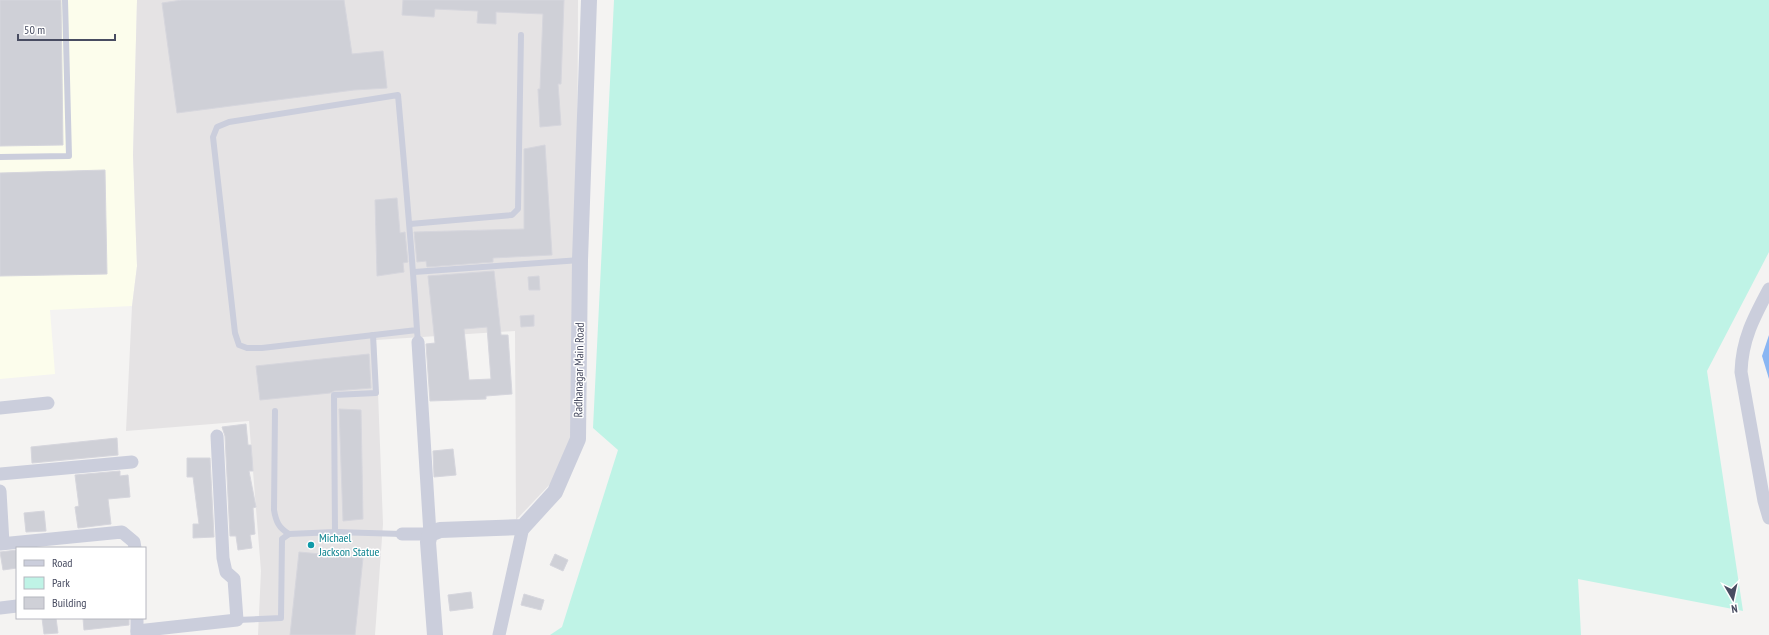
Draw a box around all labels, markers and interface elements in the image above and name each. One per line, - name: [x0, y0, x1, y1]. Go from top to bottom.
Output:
- scale bar: [18, 16, 115, 42]
- text: 50 m: [24, 22, 45, 37]
- street label: Radhanagar Main Road: [570, 322, 587, 418]
- place label: Michael Jackson Statue: [318, 530, 379, 559]
- marker: Michael Jackson Statue: [306, 540, 316, 550]
- legend: [16, 547, 146, 619]
- text: Road: [52, 555, 72, 570]
- text: Park: [52, 575, 70, 590]
- north arrow: [1713, 579, 1753, 619]
- text: Building: [52, 595, 87, 610]
- text: N: [1730, 601, 1739, 616]

